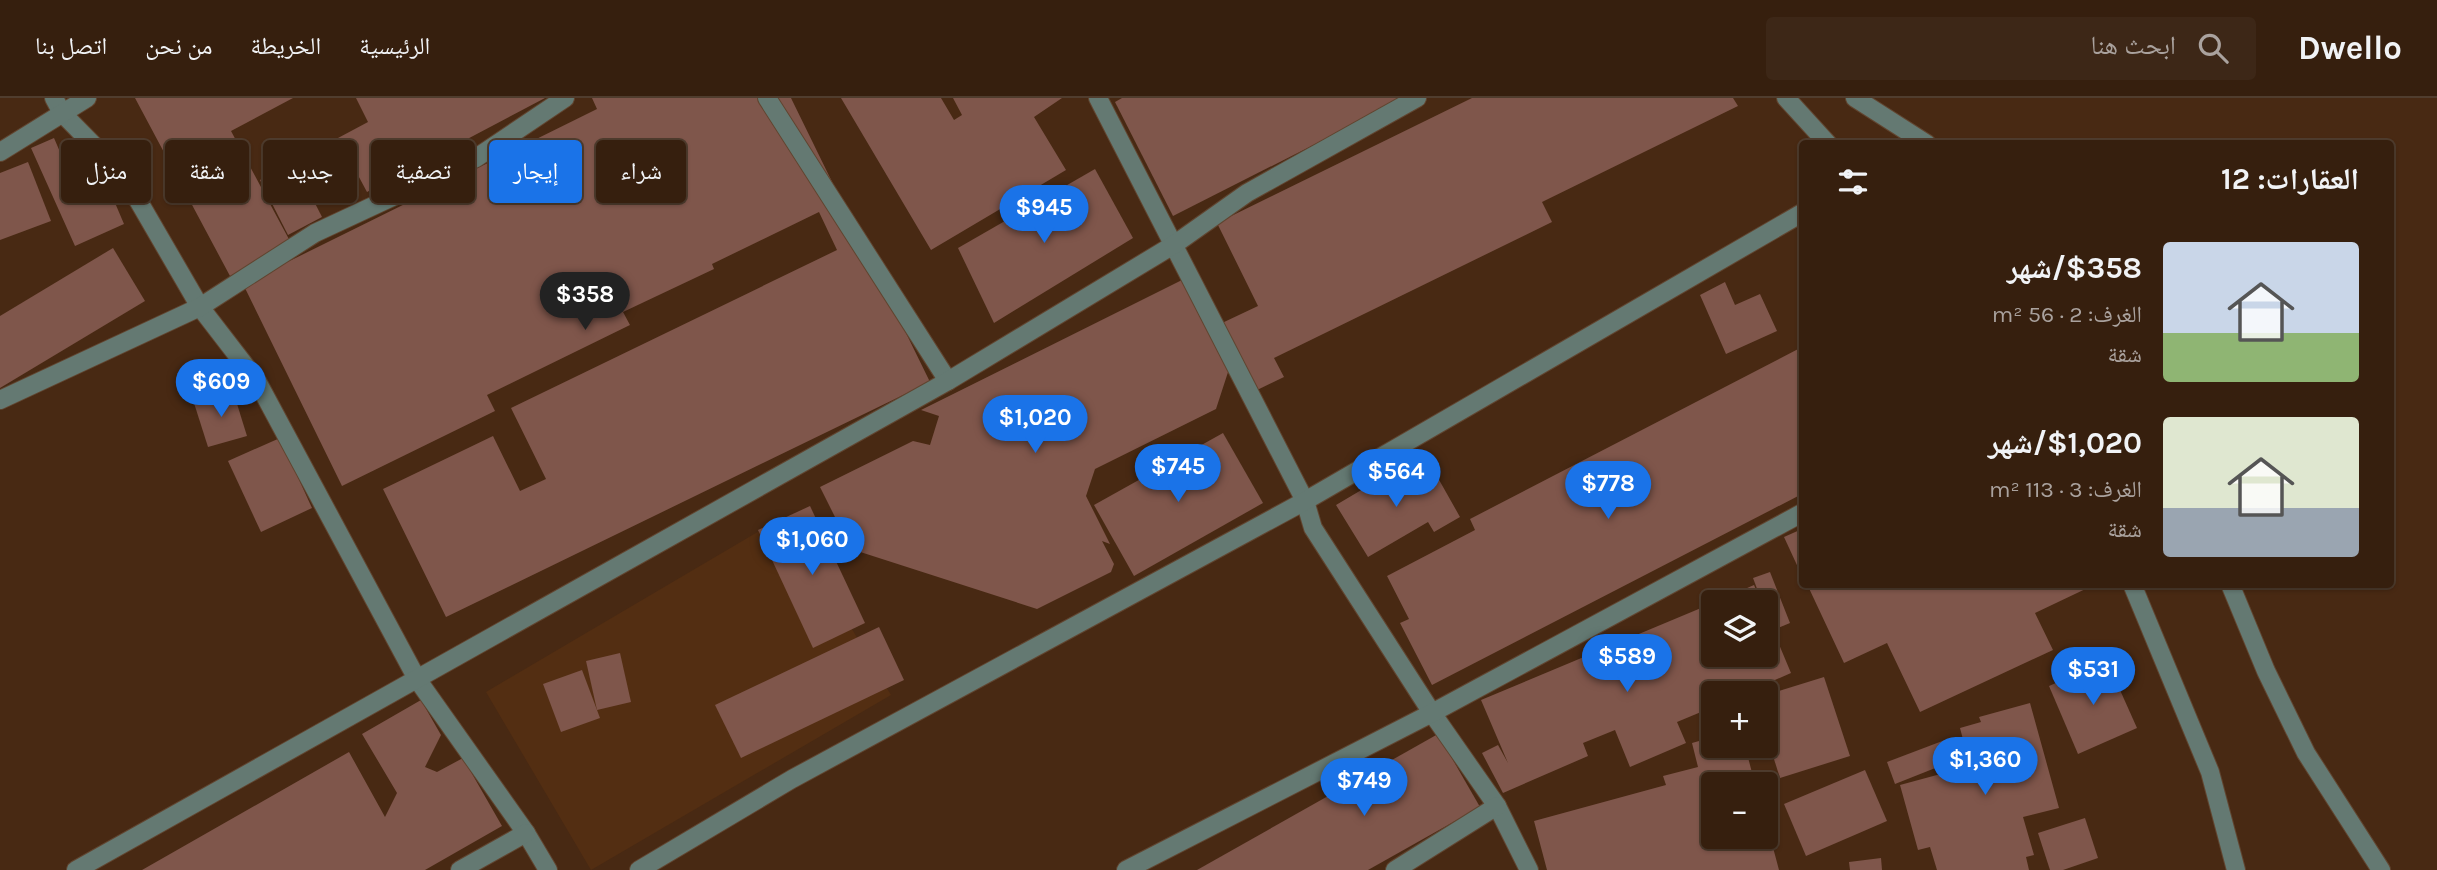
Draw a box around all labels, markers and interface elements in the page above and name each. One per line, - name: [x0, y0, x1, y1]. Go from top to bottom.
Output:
- search box: [1766, 17, 2256, 80]
- icon: search: [2194, 29, 2232, 67]
- text: Dwello: [2298, 29, 2402, 67]
- text: ابحث هنا: [2091, 30, 2176, 61]
- text: اتصل بنا: [35, 32, 107, 60]
- text: من نحن: [145, 32, 213, 60]
- text: الخريطة: [251, 32, 321, 60]
- text: الرئيسية: [359, 32, 430, 60]
- chip: منزل: [61, 140, 151, 203]
- chip: شقة: [165, 140, 249, 203]
- chip: جديد: [263, 140, 357, 203]
- chip: تصفية: [371, 140, 475, 203]
- chip: إيجار: [489, 140, 582, 203]
- chip: شراء: [596, 140, 686, 203]
- text: العقارات: 12: [2221, 161, 2359, 197]
- icon: filters: [1834, 163, 1872, 201]
- pin: $945: [1003, 186, 1085, 245]
- text: $945: [1016, 194, 1072, 221]
- text: $358/شهر: [2007, 250, 2142, 286]
- icon: home: [2219, 270, 2303, 354]
- pin: $358: [544, 272, 626, 332]
- text: $358: [556, 281, 614, 308]
- text: الغرف: 2 · 56 m²: [1992, 301, 2142, 328]
- text: شقة: [2108, 341, 2142, 368]
- pin: $609: [180, 360, 262, 419]
- text: $609: [192, 368, 250, 395]
- pin: $1,020: [978, 396, 1092, 455]
- text: $1,020: [999, 404, 1071, 431]
- text: $1,020/شهر: [1988, 425, 2142, 461]
- pin: $745: [1137, 444, 1219, 504]
- icon: home: [2219, 445, 2303, 529]
- pin: $564: [1355, 450, 1437, 509]
- text: $745: [1151, 453, 1205, 480]
- text: $564: [1368, 458, 1424, 485]
- pin: $778: [1567, 462, 1649, 521]
- text: $778: [1581, 470, 1635, 497]
- text: الغرف: 3 · 113 m²: [1989, 476, 2142, 503]
- text: شقة: [2108, 516, 2142, 543]
- pin: $1,060: [755, 518, 869, 577]
- text: $1,060: [776, 526, 848, 553]
- map controls: [1701, 590, 1778, 849]
- button: layers: [1701, 590, 1778, 667]
- pin: $589: [1586, 634, 1668, 694]
- text: $589: [1598, 643, 1656, 670]
- pin: $531: [2052, 648, 2134, 707]
- text: $531: [2067, 656, 2119, 683]
- button: +: [1701, 681, 1778, 758]
- pin: $1,360: [1928, 738, 2042, 797]
- text: $1,360: [1949, 746, 2021, 773]
- pin: $749: [1323, 758, 1405, 818]
- text: $749: [1336, 767, 1392, 794]
- button: −: [1701, 772, 1778, 849]

